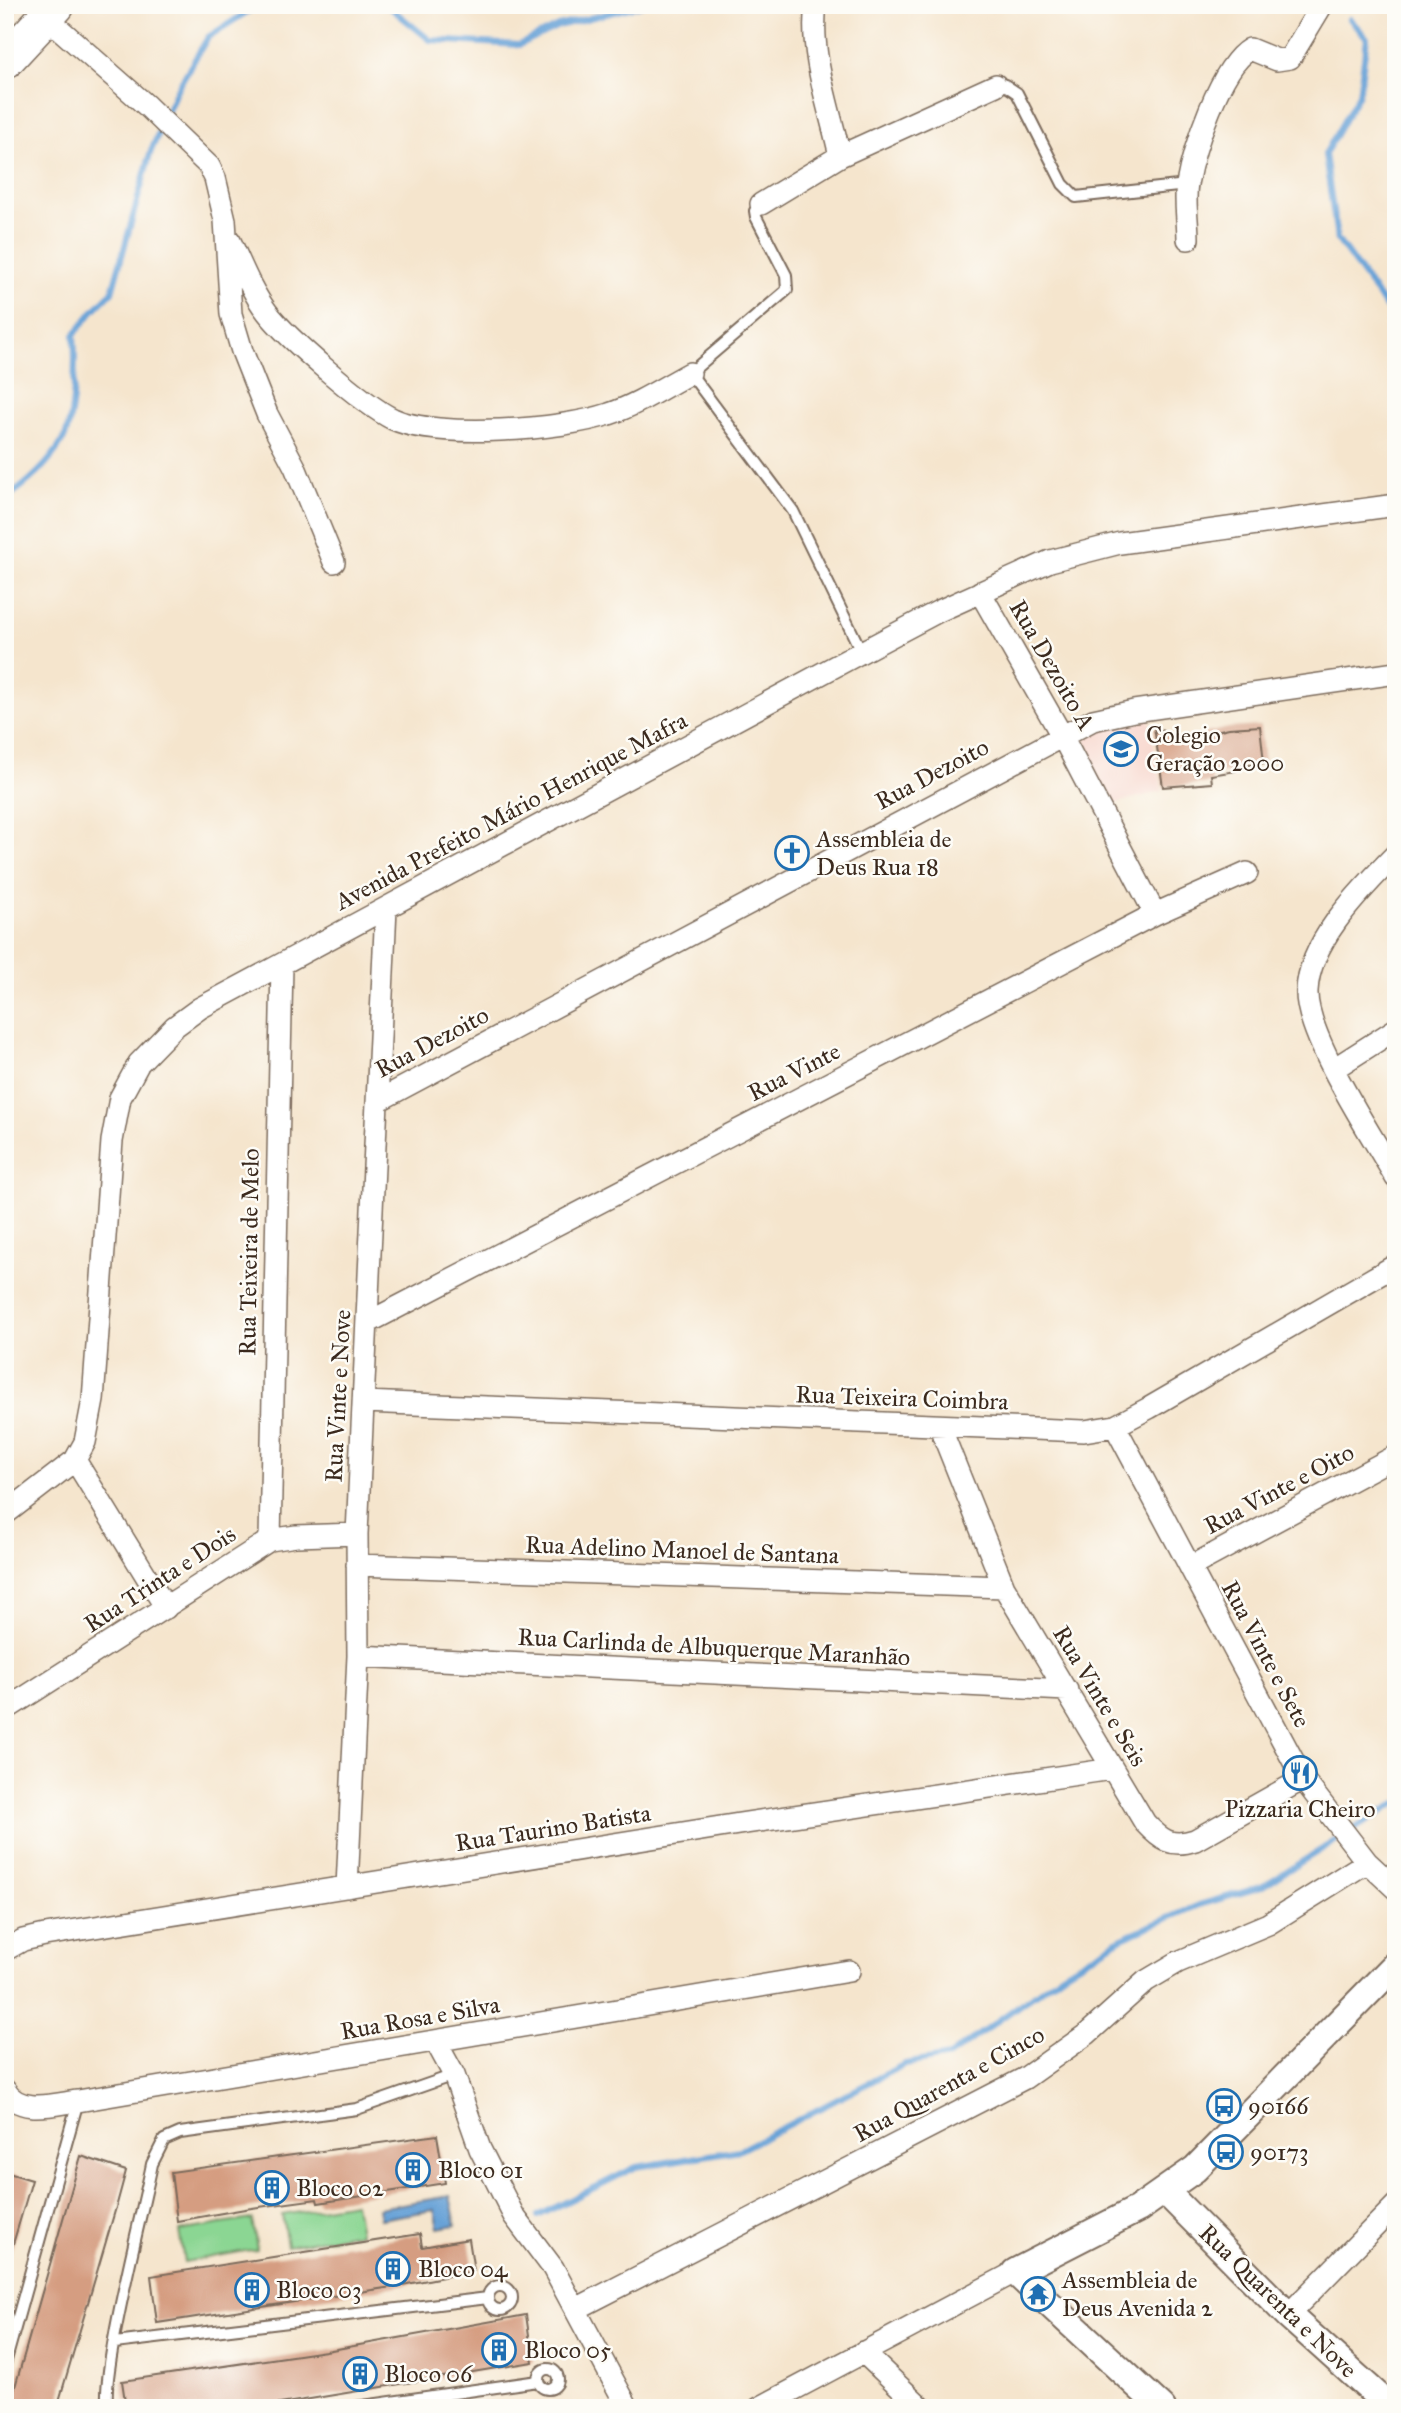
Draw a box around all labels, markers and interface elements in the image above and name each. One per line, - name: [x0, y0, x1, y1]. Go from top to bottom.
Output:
- street label: Rua Dezoito A: [1003, 594, 1101, 736]
- street label: Avenida Prefeito Mário Henrique Mafra: [329, 705, 693, 917]
- place label: Colegio Geração 2000: [1146, 720, 1284, 778]
- school or university icon: Colegio Geração 2000: [1102, 730, 1140, 768]
- street label: Rua Dezoito: [870, 732, 994, 816]
- place label: Assembleia de Deus Rua 18: [815, 824, 952, 882]
- church icon: Assembleia de Deus Rua 18: [773, 834, 811, 872]
- street label: Rua Dezoito: [370, 1000, 494, 1084]
- street label: Rua Vinte: [743, 1036, 845, 1108]
- street label: Rua Teixeira de Melo: [232, 1148, 266, 1356]
- street label: Rua Vinte e Nove: [318, 1309, 358, 1483]
- street label: Rua Teixeira Coimbra: [795, 1379, 1010, 1417]
- street label: Rua Vinte e Oito: [1199, 1437, 1359, 1541]
- street label: Rua Trinta e Dois: [79, 1519, 241, 1639]
- street label: Rua Adelino Manoel de Santana: [525, 1530, 840, 1570]
- street label: Rua Vinte e Sete: [1215, 1575, 1317, 1733]
- street label: Rua Vinte e Seis: [1046, 1620, 1154, 1772]
- street label: Rua Carlinda de Albuquerque Maranhão: [517, 1622, 911, 1672]
- restaurant icon: Pizzaria Cheiro: [1281, 1754, 1319, 1792]
- place label: Pizzaria Cheiro: [1225, 1794, 1375, 1824]
- street label: Rua Taurino Batista: [453, 1798, 654, 1858]
- street label: Rua Rosa e Silva: [338, 1989, 503, 2047]
- street label: Rua Quarenta e Cinco: [848, 2019, 1050, 2149]
- bus stop icon: 90166: [1205, 2087, 1243, 2125]
- place label: 90166: [1248, 2091, 1309, 2121]
- bus stop icon: 90173: [1207, 2133, 1245, 2171]
- place label: 90173: [1250, 2137, 1309, 2167]
- building icon: Bloco 01: [394, 2151, 432, 2189]
- place label: Bloco 01: [438, 2155, 523, 2185]
- building icon: Bloco 02: [253, 2169, 291, 2207]
- place label: Bloco 02: [296, 2173, 384, 2203]
- street label: Rua Quarenta e Nove: [1193, 2218, 1363, 2384]
- building icon: Bloco 04: [374, 2250, 412, 2288]
- place label: Bloco 04: [418, 2254, 508, 2284]
- place label: Assembleia de Deus Avenida 2: [1061, 2265, 1213, 2323]
- building icon: Bloco 03: [233, 2271, 271, 2309]
- place label: Bloco 03: [276, 2275, 362, 2305]
- temple icon: Assembleia de Deus Avenida 2: [1019, 2275, 1057, 2313]
- building icon: Bloco 05: [480, 2331, 518, 2369]
- place label: Bloco 05: [524, 2335, 611, 2365]
- building icon: Bloco 06: [341, 2355, 379, 2393]
- place label: Bloco 06: [384, 2359, 473, 2389]

